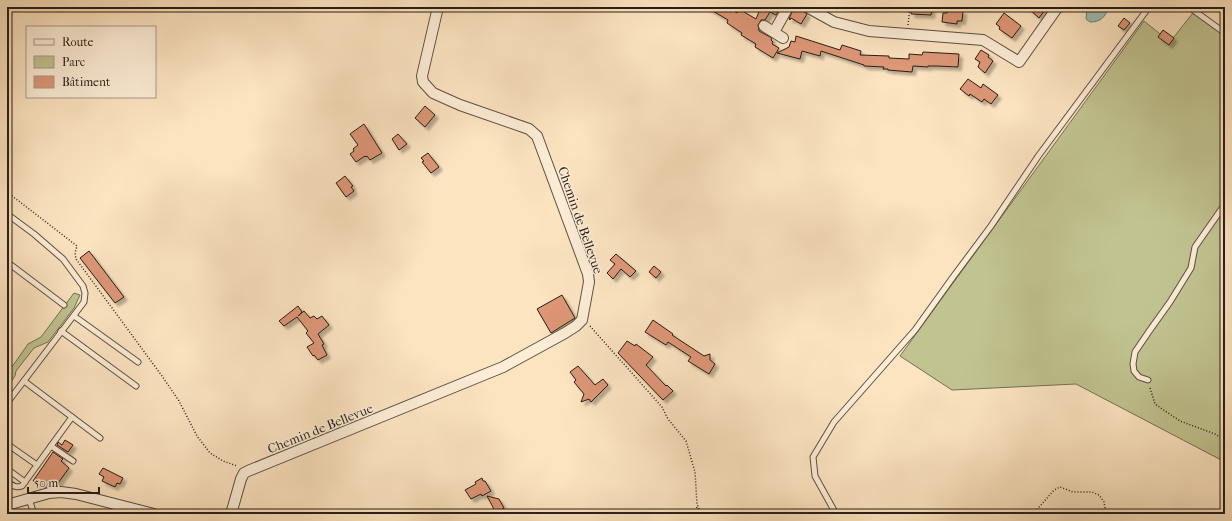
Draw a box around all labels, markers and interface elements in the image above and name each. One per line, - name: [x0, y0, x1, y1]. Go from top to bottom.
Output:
- legend: [26, 26, 156, 98]
- text: Route: [62, 35, 94, 49]
- text: Parc: [62, 55, 85, 69]
- text: Bâtiment: [62, 75, 111, 89]
- street label: Chemin de Bellevue: [555, 165, 606, 276]
- street label: Chemin de Bellevue: [265, 400, 376, 456]
- scale bar: [28, 469, 99, 495]
- text: 50 m: [34, 476, 58, 490]

